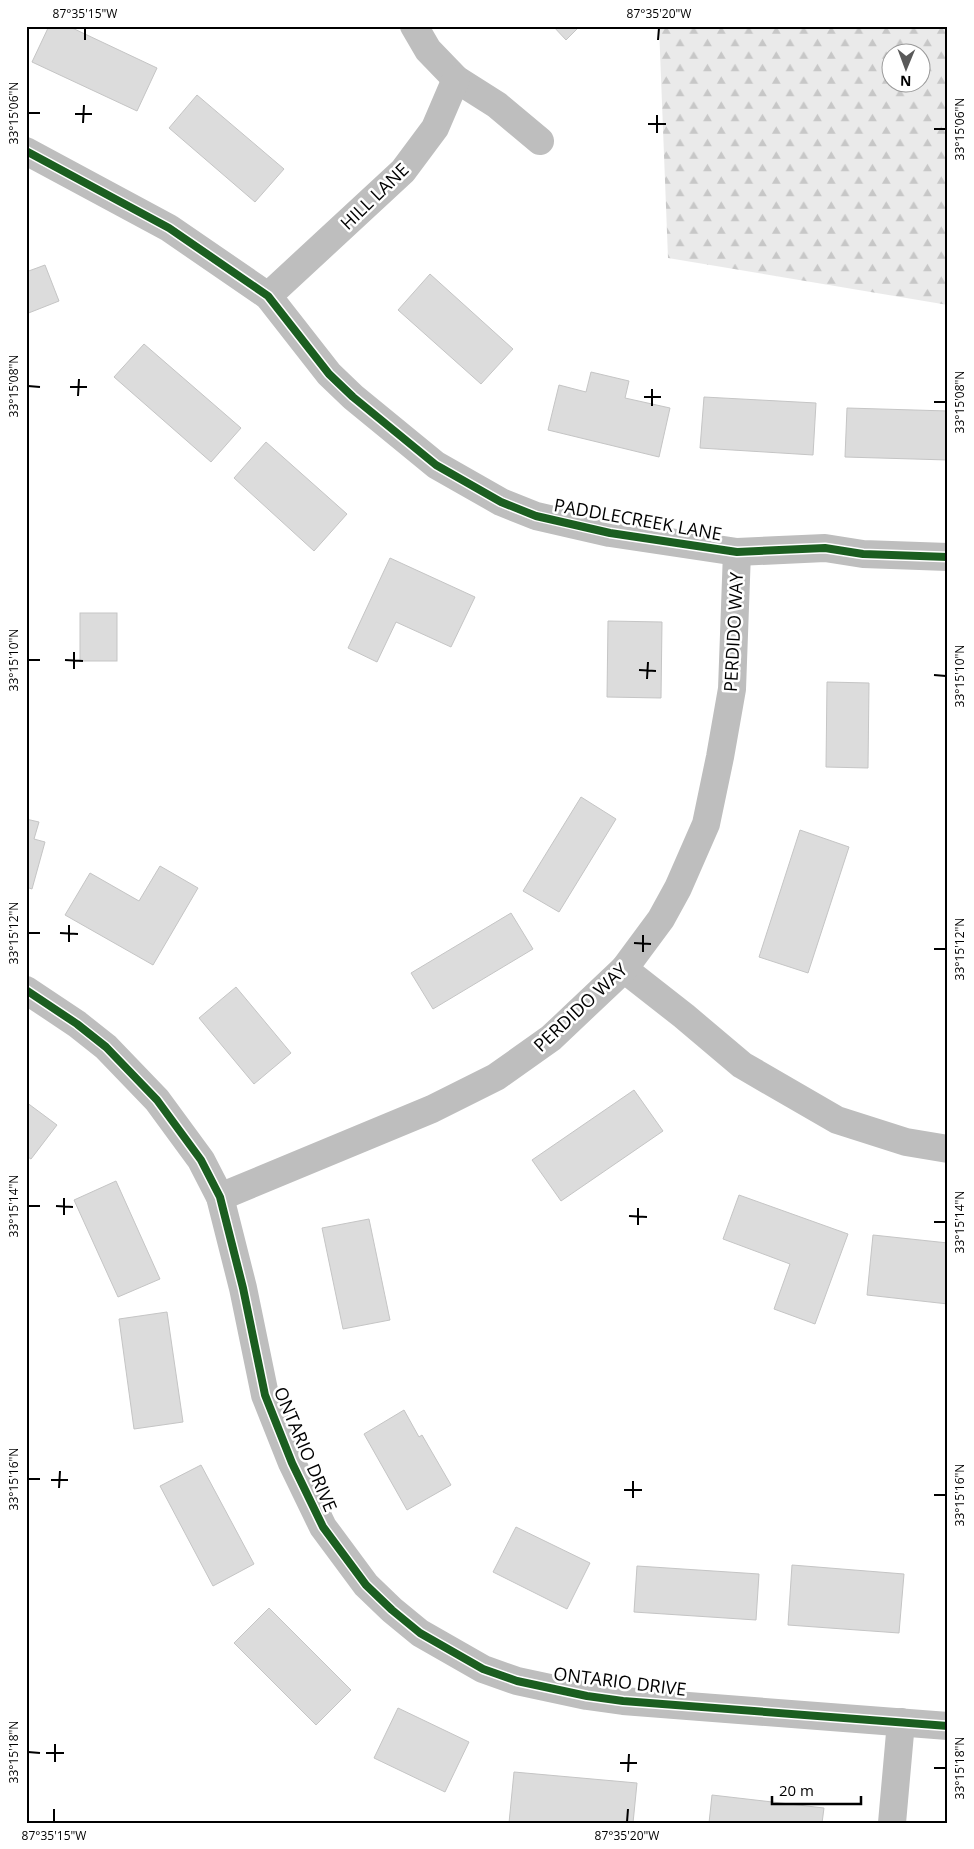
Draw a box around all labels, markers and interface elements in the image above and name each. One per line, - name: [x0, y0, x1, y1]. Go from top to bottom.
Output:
- text: 87°35'15"W: [53, 5, 117, 22]
- text: 87°35'20"W: [627, 5, 691, 22]
- north arrow: [882, 42, 932, 92]
- text: N: [900, 72, 912, 91]
- text: 33°15'06"N: [5, 82, 22, 144]
- text: 33°15'06"N: [951, 98, 968, 160]
- street label: HILL LANE: [335, 157, 413, 235]
- text: 33°15'08"N: [5, 355, 22, 417]
- text: 33°15'08"N: [951, 371, 968, 433]
- street label: PADDLECREEK LANE: [552, 492, 724, 546]
- street label: PERDIDO WAY: [718, 571, 748, 692]
- text: 33°15'10"N: [5, 629, 22, 691]
- text: 33°15'10"N: [951, 645, 968, 707]
- text: 33°15'12"N: [5, 902, 22, 964]
- text: 33°15'12"N: [951, 918, 968, 980]
- street label: PERDIDO WAY: [528, 957, 633, 1057]
- text: 33°15'14"N: [5, 1175, 22, 1237]
- text: 33°15'14"N: [951, 1191, 968, 1253]
- street label: ONTARIO DRIVE: [269, 1383, 343, 1515]
- text: 33°15'16"N: [5, 1448, 22, 1510]
- text: 33°15'16"N: [951, 1464, 968, 1526]
- street label: ONTARIO DRIVE: [552, 1661, 688, 1701]
- text: 33°15'18"N: [5, 1721, 22, 1783]
- text: 33°15'18"N: [951, 1737, 968, 1799]
- scale bar: [772, 1774, 860, 1806]
- text: 20 m: [779, 1780, 814, 1800]
- text: 87°35'15"W: [22, 1827, 86, 1844]
- text: 87°35'20"W: [595, 1827, 659, 1844]

